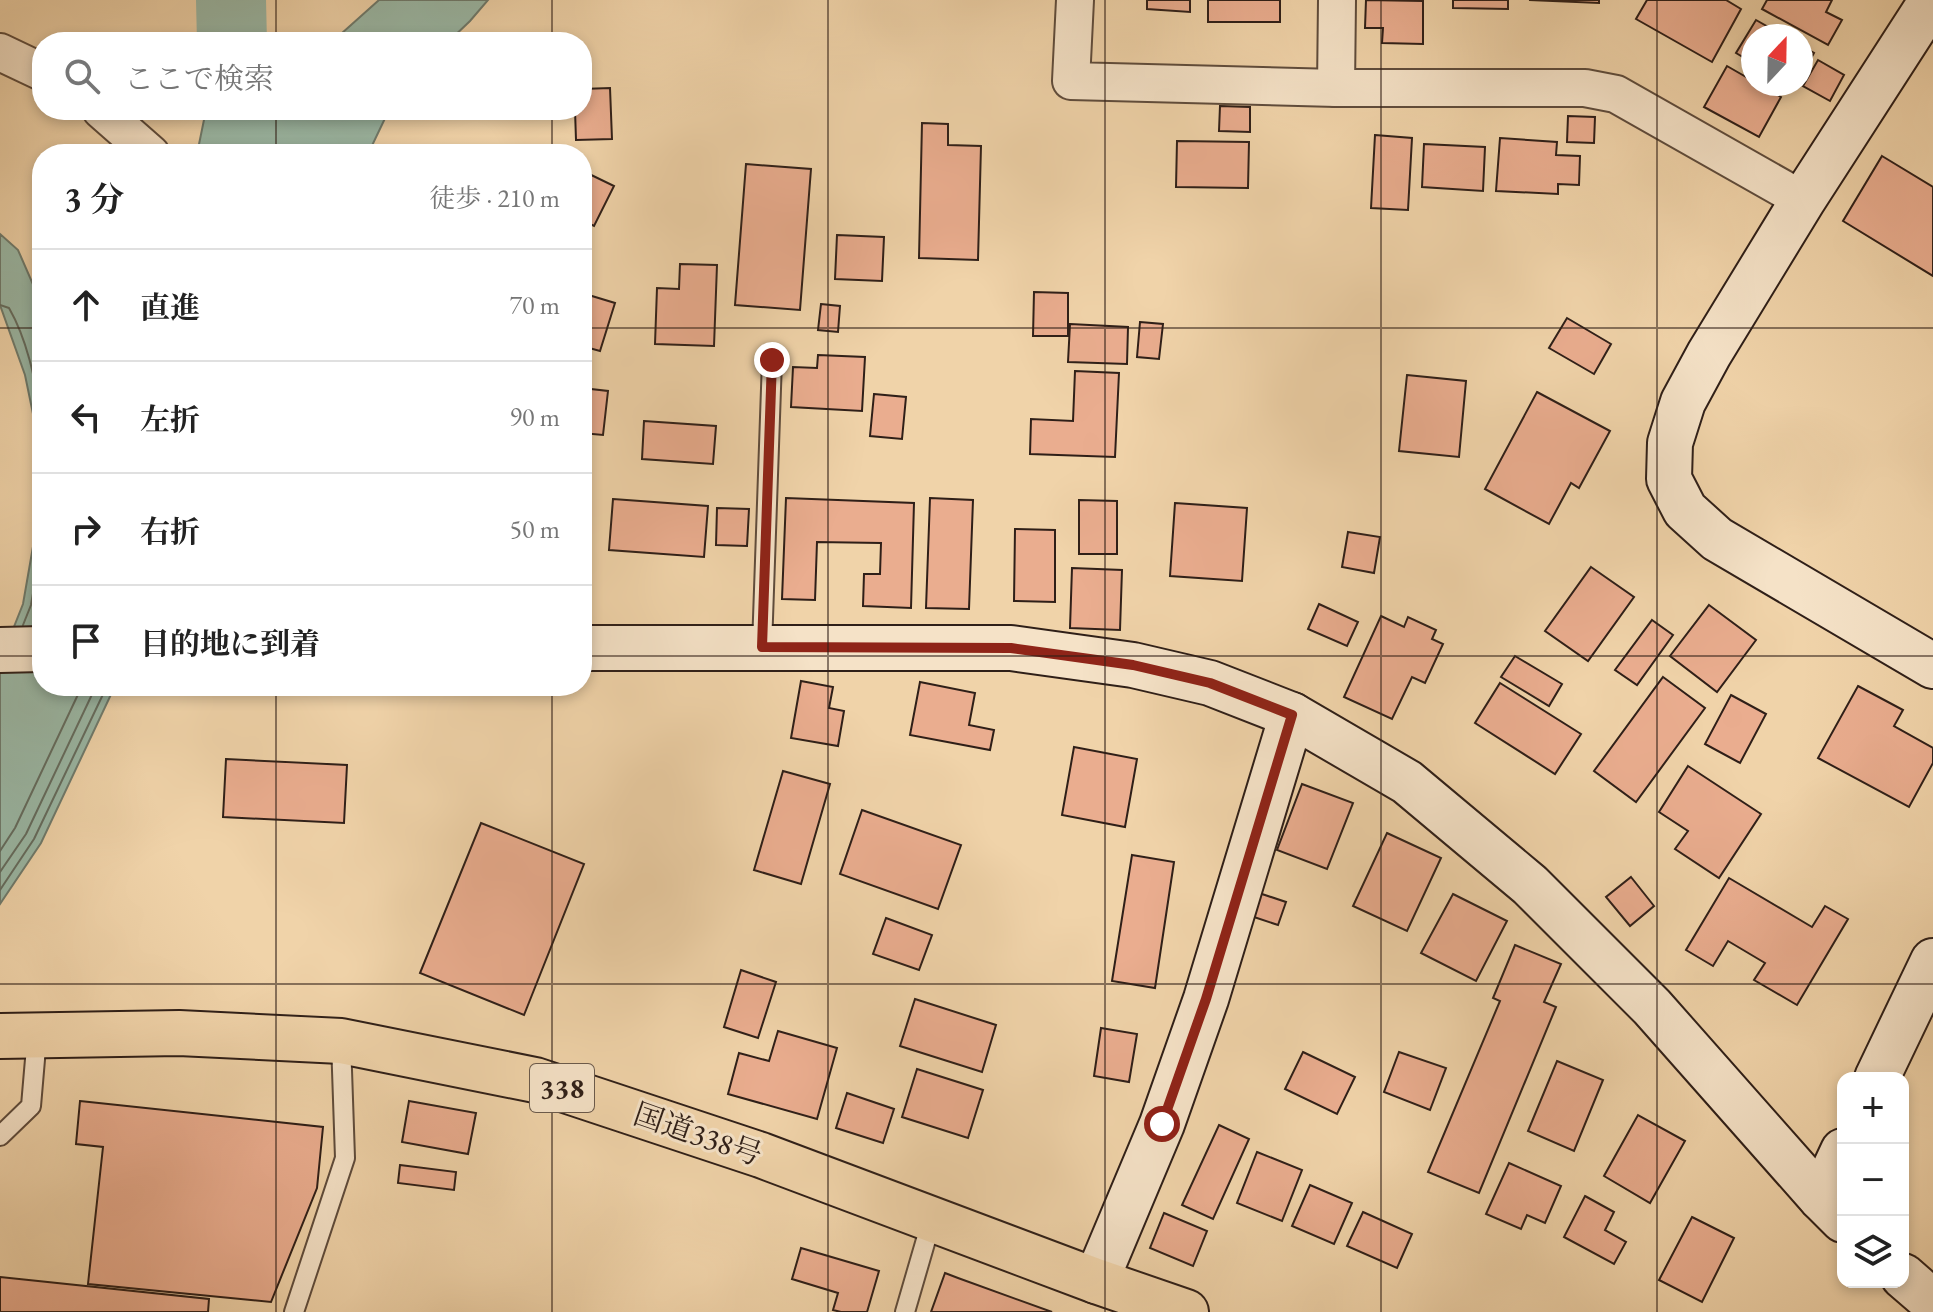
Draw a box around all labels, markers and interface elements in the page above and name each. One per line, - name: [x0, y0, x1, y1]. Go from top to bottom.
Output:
- north arrow: [1741, 24, 1813, 96]
- search box: [32, 32, 592, 120]
- icon: search: [60, 54, 104, 98]
- text: ここで検索: [124, 59, 274, 98]
- text: 3 分: [64, 177, 124, 221]
- text: 徒歩 · 210 m: [430, 181, 560, 215]
- icon: ahead: [64, 283, 108, 327]
- text: 直進: [140, 288, 200, 327]
- text: 70 m: [510, 288, 560, 322]
- route end: [754, 342, 790, 378]
- icon: left: [64, 395, 108, 439]
- text: 左折: [140, 400, 200, 439]
- text: 90 m: [510, 400, 560, 434]
- icon: right: [64, 507, 108, 551]
- text: 右折: [140, 512, 200, 551]
- text: 50 m: [510, 512, 560, 546]
- icon: arrive: [64, 619, 108, 663]
- text: 目的地に到着: [140, 624, 320, 663]
- road number: 338: [530, 1064, 594, 1112]
- map controls: [1837, 1072, 1909, 1288]
- button: +: [1837, 1072, 1909, 1144]
- street label: 国道338号: [629, 1094, 767, 1174]
- route start: [1144, 1106, 1180, 1142]
- button: −: [1837, 1144, 1909, 1216]
- button: layers: [1837, 1216, 1909, 1288]

